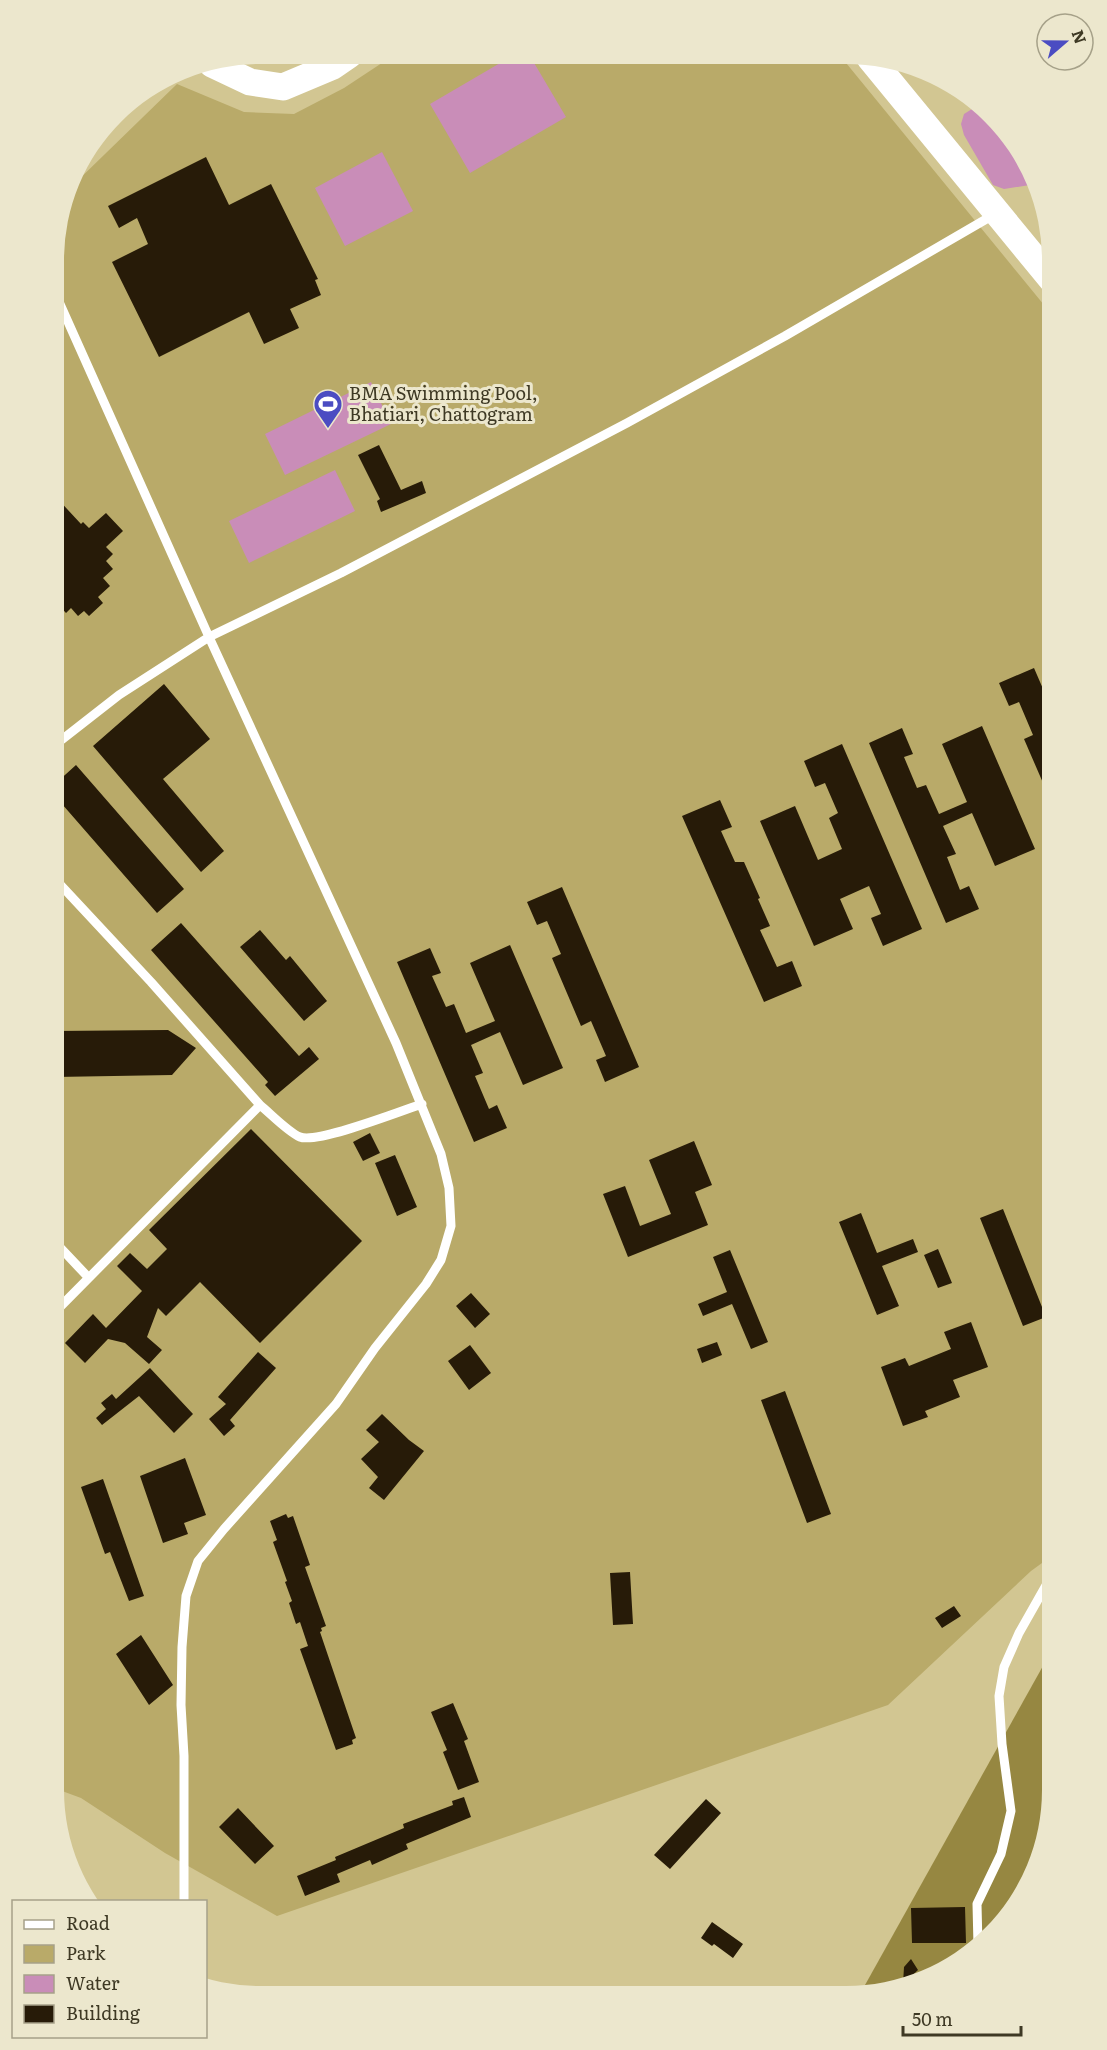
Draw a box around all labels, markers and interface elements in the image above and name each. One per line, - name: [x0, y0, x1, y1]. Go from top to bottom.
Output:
- north arrow: [1035, 12, 1095, 72]
- text: N: [1066, 26, 1094, 47]
- place label: BMA Swimming Pool, Bhatiari, Chattogram: [349, 379, 538, 427]
- sports icon: BMA Swimming Pool, Bhatiari, Chattogram: [312, 388, 344, 430]
- legend: [12, 1900, 207, 2038]
- text: Road: [66, 1909, 110, 1936]
- text: Park: [66, 1939, 107, 1966]
- text: Water: [66, 1969, 120, 1996]
- text: Building: [66, 1999, 141, 2026]
- scale bar: [903, 1999, 1022, 2037]
- text: 50 m: [912, 2005, 953, 2032]

